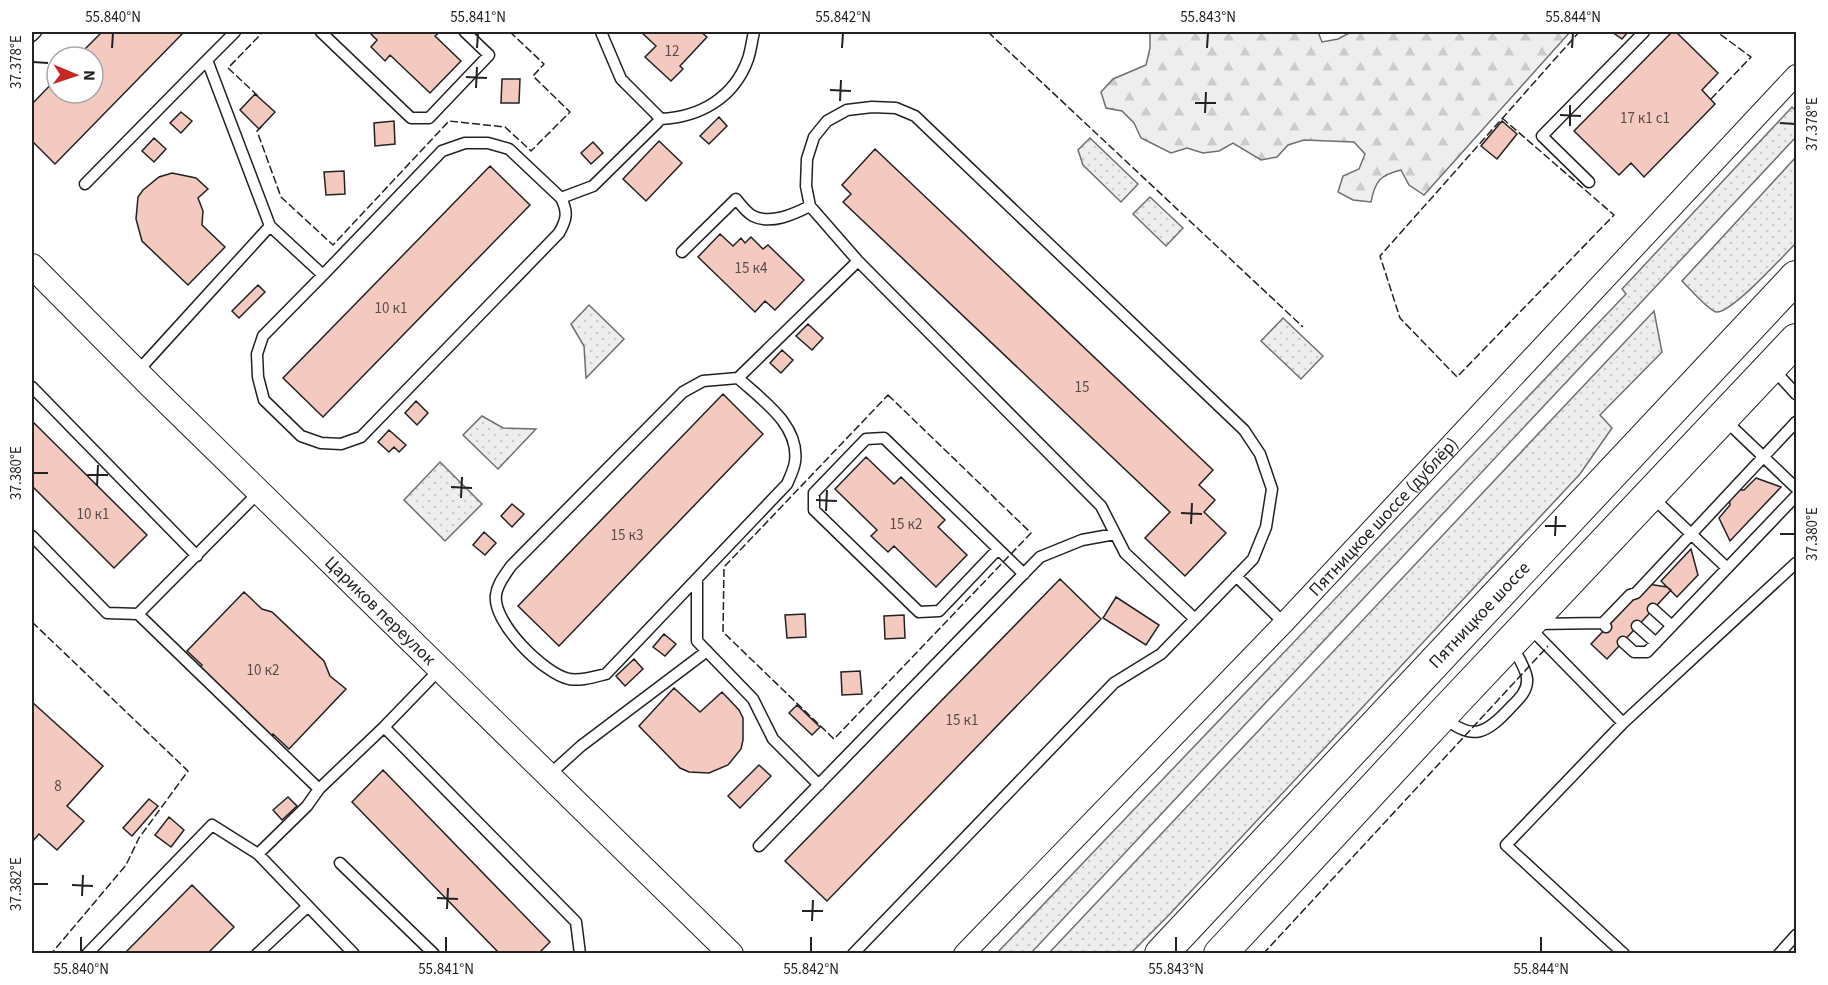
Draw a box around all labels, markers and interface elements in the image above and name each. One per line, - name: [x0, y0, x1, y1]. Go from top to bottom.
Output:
- text: 55.840°N: [85, 7, 141, 28]
- text: 55.841°N: [450, 7, 506, 28]
- text: 55.842°N: [815, 7, 871, 28]
- text: 55.843°N: [1180, 7, 1236, 28]
- text: 55.844°N: [1545, 7, 1601, 28]
- text: 37.378°E: [6, 35, 27, 89]
- house number: 12: [665, 41, 679, 62]
- north arrow: [45, 45, 105, 105]
- text: N: [78, 70, 100, 81]
- text: 37.378°E: [1802, 97, 1823, 151]
- house number: 17 к1 с1: [1620, 108, 1670, 129]
- house number: 15 к4: [735, 258, 768, 279]
- house number: 10 к1: [375, 298, 407, 319]
- house number: 15: [1075, 377, 1089, 398]
- street label: Пятницкое шоссе (дублёр): [1303, 432, 1464, 602]
- text: 37.380°E: [6, 446, 27, 500]
- house number: 10 к1: [77, 504, 109, 525]
- text: 37.380°E: [1802, 507, 1823, 561]
- house number: 15 к2: [890, 514, 922, 535]
- house number: 15 к3: [611, 525, 643, 546]
- street label: Цариков переулок: [319, 551, 441, 671]
- street label: Пятницкое шоссе: [1423, 556, 1536, 674]
- house number: 10 к2: [247, 660, 279, 681]
- house number: 15 к1: [946, 710, 978, 731]
- house number: 8: [54, 776, 62, 797]
- text: 37.382°E: [6, 857, 27, 911]
- text: 55.840°N: [53, 959, 109, 980]
- text: 55.841°N: [418, 959, 474, 980]
- text: 55.842°N: [783, 959, 839, 980]
- text: 55.843°N: [1148, 959, 1204, 980]
- text: 55.844°N: [1513, 959, 1569, 980]

